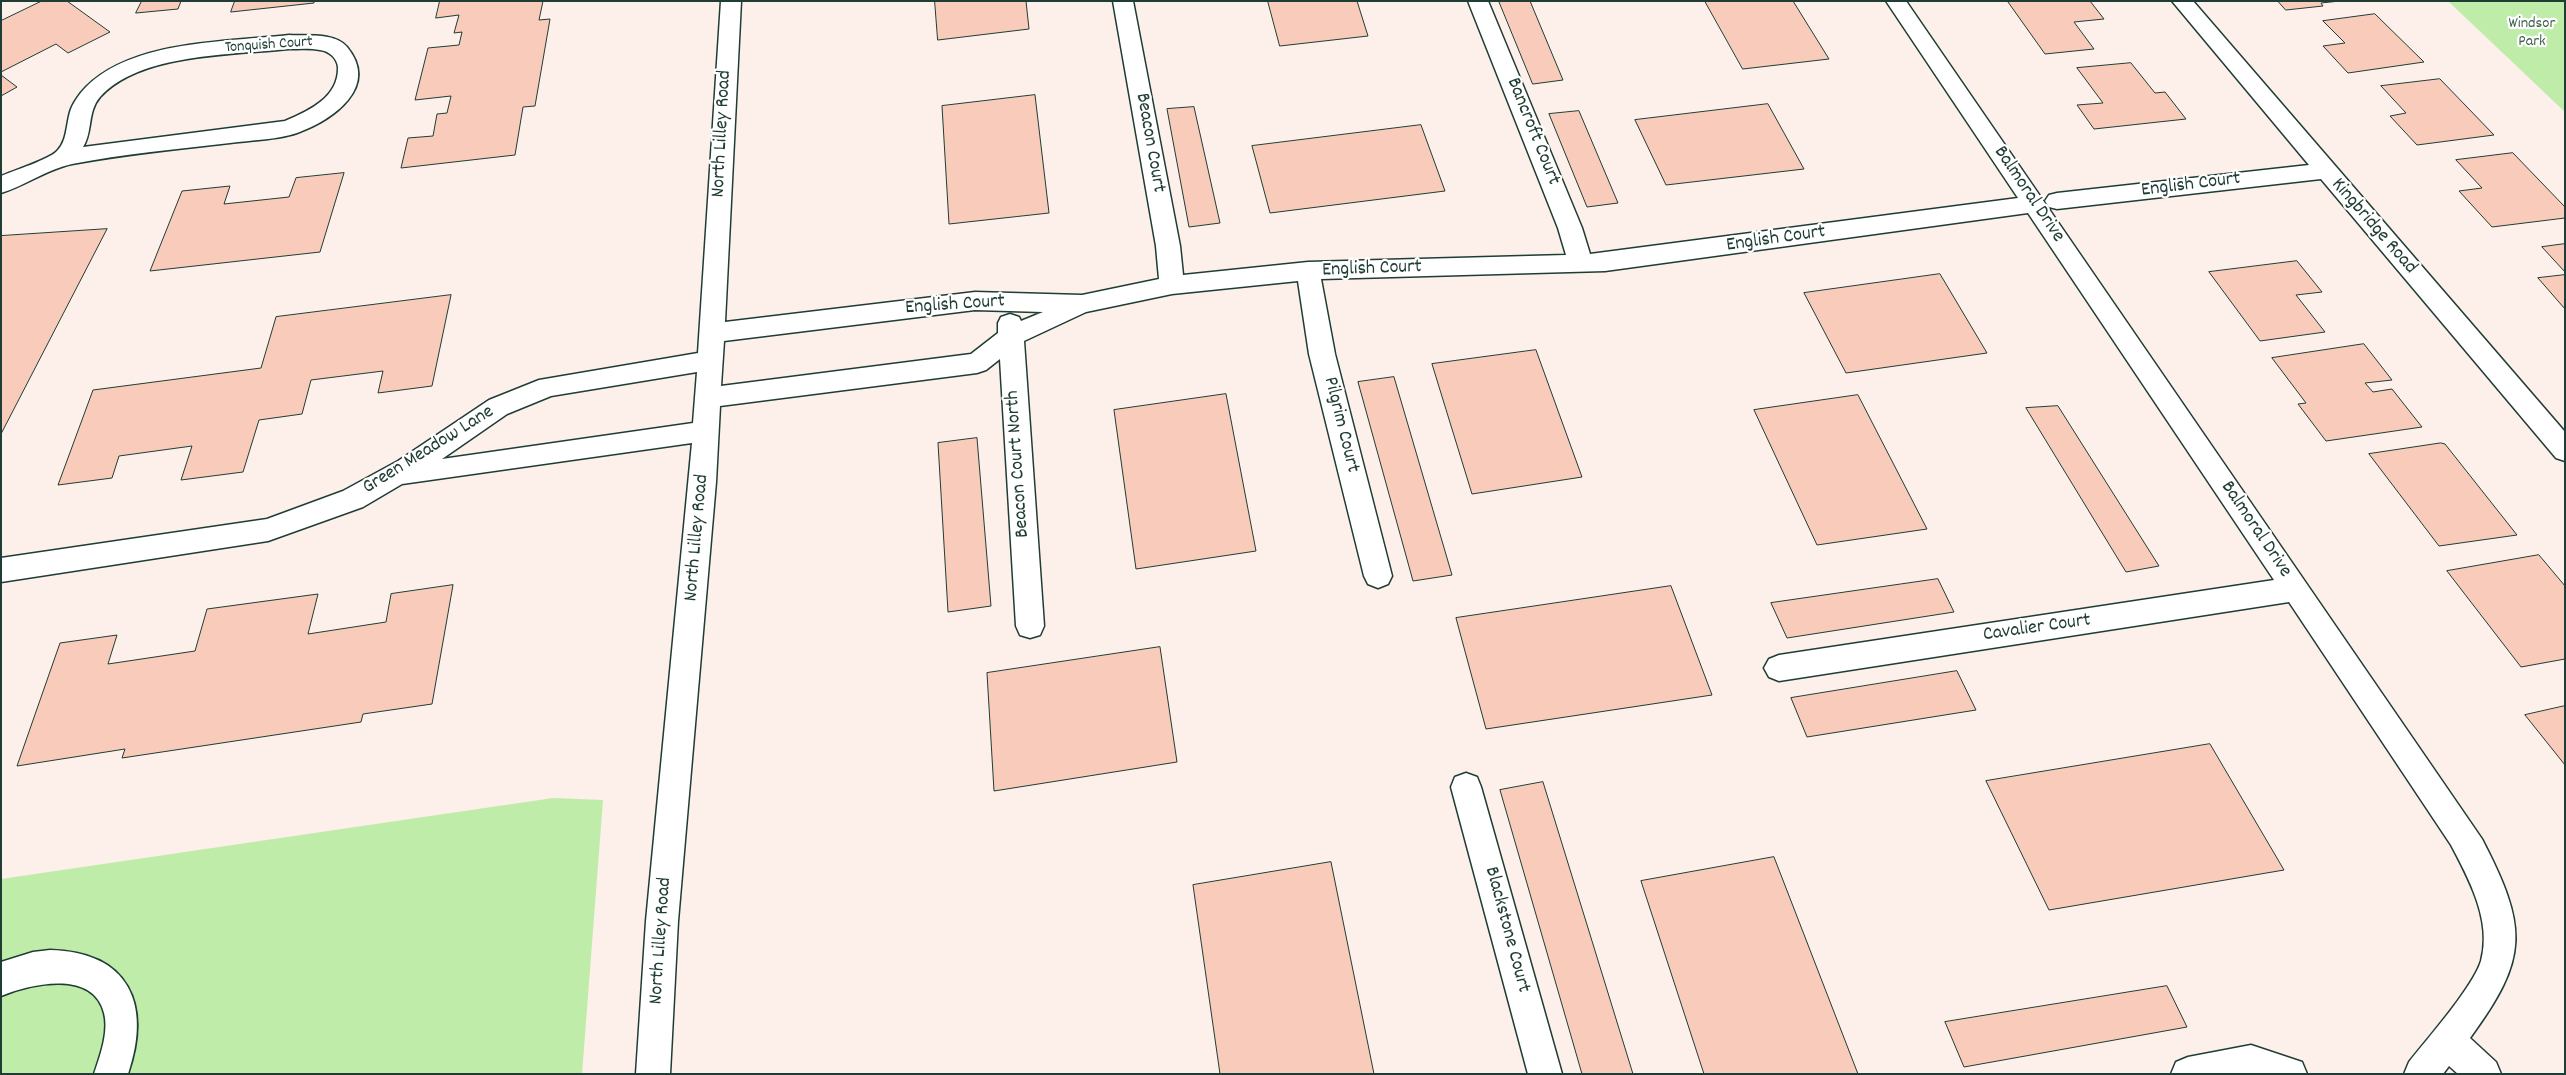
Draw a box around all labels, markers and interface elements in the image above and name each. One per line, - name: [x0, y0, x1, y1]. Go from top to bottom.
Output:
- park label: Windsor Park: [2509, 15, 2555, 53]
- street label: Tonquish Court: [224, 33, 314, 59]
- street label: North Lilley Road: [708, 70, 738, 198]
- street label: Bancroft Court: [1500, 75, 1564, 189]
- street label: Beacon Court: [1128, 91, 1170, 195]
- street label: Balmoral Drive: [1987, 142, 2069, 248]
- street label: English Court: [2140, 168, 2242, 204]
- street label: Kingbridge Road: [2325, 174, 2421, 280]
- street label: English Court: [1725, 221, 1827, 259]
- street label: English Court: [1322, 256, 1422, 284]
- street label: English Court: [904, 291, 1006, 321]
- street label: Pilgrim Court: [1317, 375, 1363, 475]
- street label: Beacon Court North: [1002, 389, 1036, 539]
- street label: Green Meadow Lane: [359, 401, 499, 501]
- street label: North Lilley Road: [680, 473, 716, 603]
- street label: Balmoral Drive: [2214, 477, 2296, 583]
- street label: Cavalier Court: [1982, 610, 2092, 648]
- street label: Blackstone Court: [1478, 864, 1534, 996]
- street label: North Lilley Road: [646, 877, 678, 1005]

